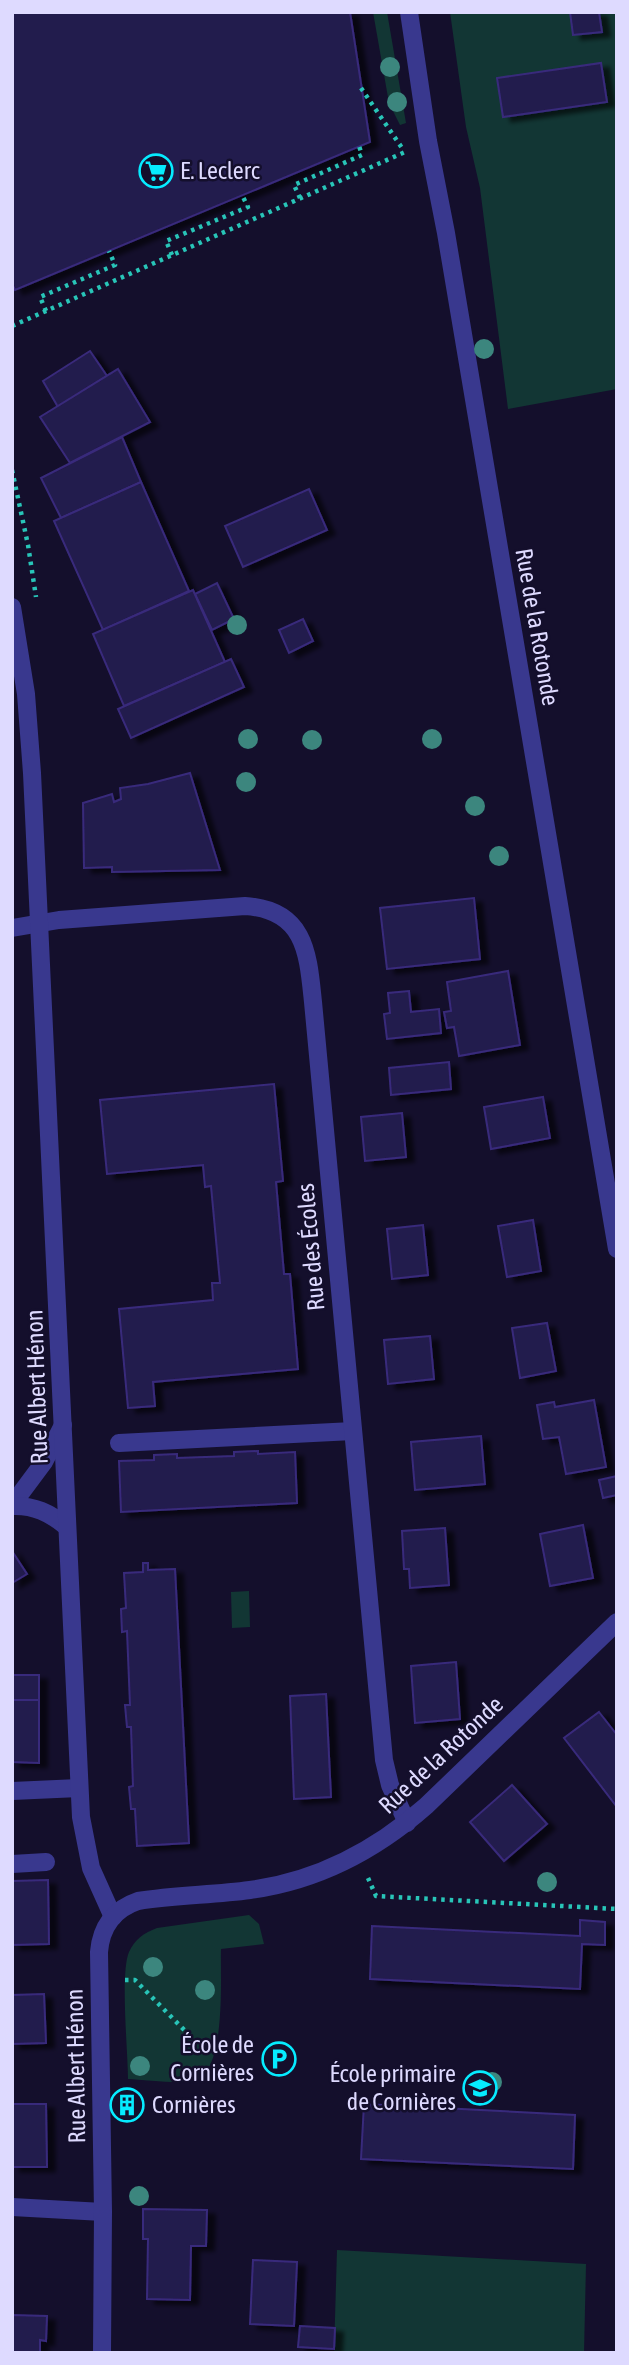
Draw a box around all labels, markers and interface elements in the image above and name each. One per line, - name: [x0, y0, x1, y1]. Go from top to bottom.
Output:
- supermarket icon: E. Leclerc: [137, 152, 175, 190]
- place label: E. Leclerc: [180, 157, 260, 184]
- street label: Rue de la Rotonde: [510, 546, 565, 708]
- street label: Rue des Écoles: [291, 1182, 330, 1312]
- street label: Rue Albert Hénon: [20, 1309, 53, 1465]
- street label: Rue de la Rotonde: [373, 1690, 508, 1819]
- street label: Rue Albert Hénon: [61, 1988, 90, 2144]
- place label: École de Cornières: [170, 2031, 254, 2086]
- parking icon: École de Cornières: [260, 2040, 298, 2078]
- place label: École primaire de Cornières: [329, 2060, 456, 2115]
- school or university icon: École primaire de Cornières: [461, 2069, 499, 2107]
- building icon: Cornières: [108, 2086, 146, 2124]
- place label: Cornières: [152, 2091, 236, 2118]

